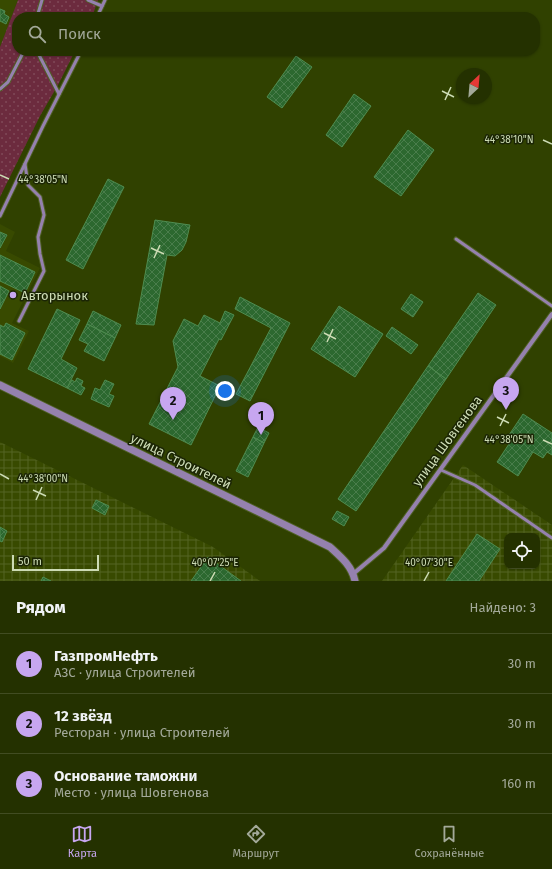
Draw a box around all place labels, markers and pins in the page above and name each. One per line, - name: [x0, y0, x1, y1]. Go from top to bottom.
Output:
- place label: Авторынок: [21, 288, 88, 303]
- marker: Авторынок: [8, 290, 18, 300]
- pin: 3: [493, 377, 519, 410]
- pin: 2: [160, 387, 186, 420]
- pin: 1: [248, 402, 274, 435]

